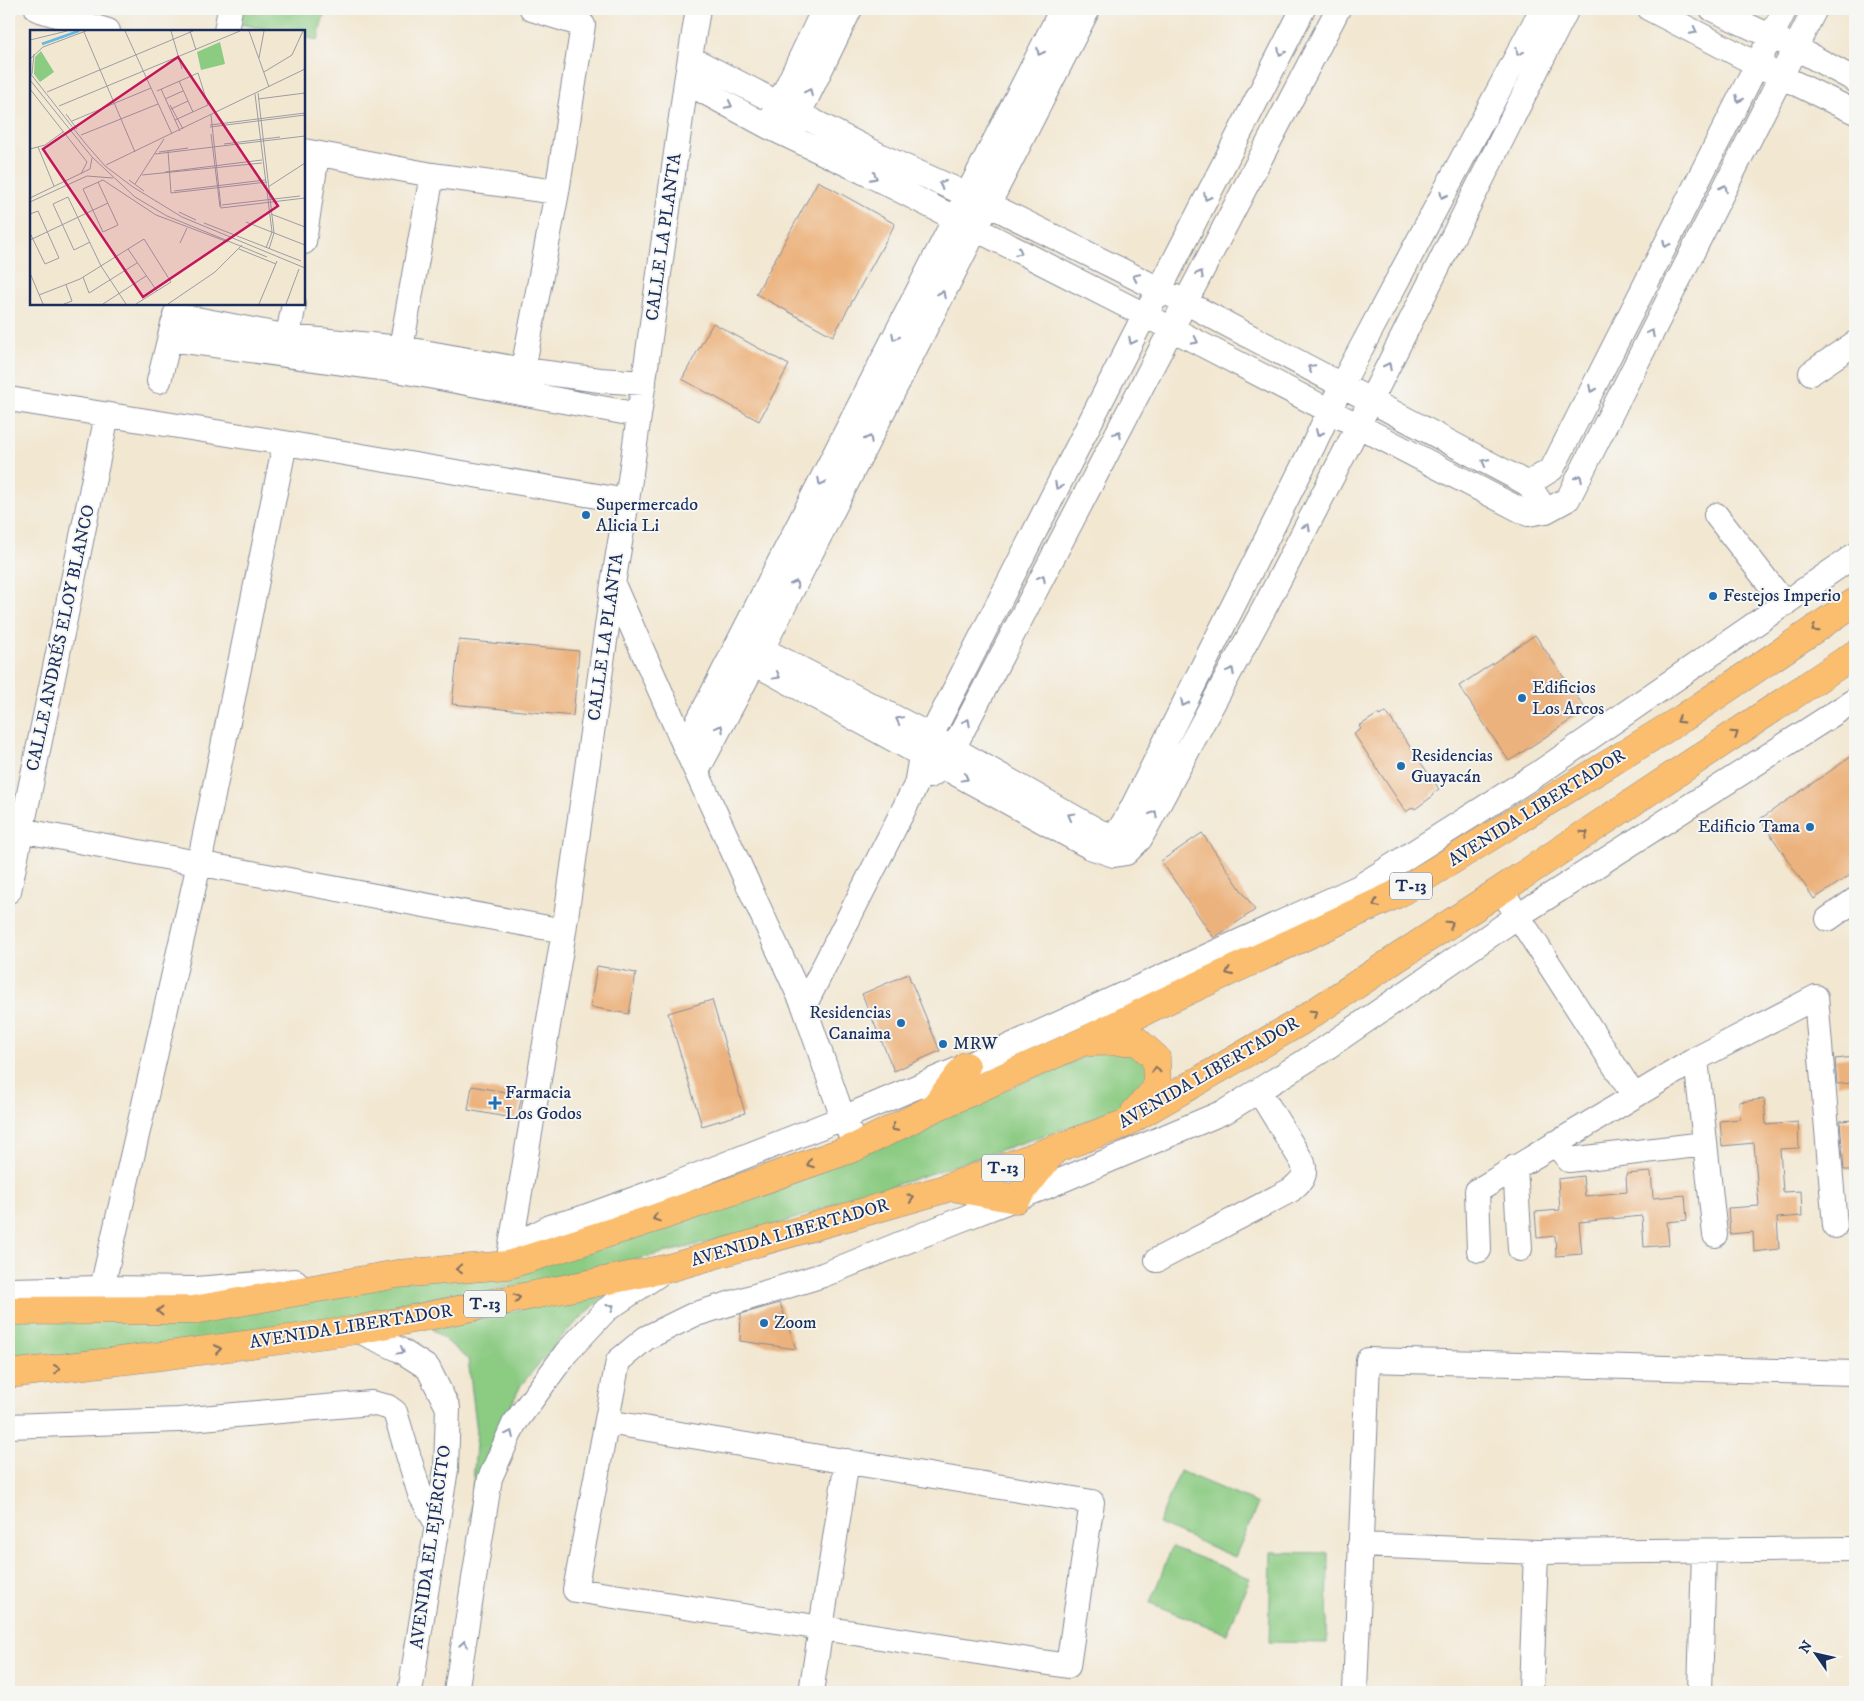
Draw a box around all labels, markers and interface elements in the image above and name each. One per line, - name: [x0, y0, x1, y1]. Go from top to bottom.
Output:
- one-way arrow: [1688, 25, 1697, 35]
- inset map: [30, 30, 305, 305]
- one-way arrow: [1036, 47, 1046, 56]
- one-way arrow: [1277, 47, 1287, 56]
- one-way arrow: [1515, 47, 1525, 56]
- one-way arrow: [803, 88, 813, 97]
- one-way arrow: [1735, 94, 1745, 103]
- one-way arrow: [723, 99, 732, 109]
- street label: CALLE LA PLANTA: [641, 151, 687, 322]
- one-way arrow: [869, 171, 878, 181]
- one-way arrow: [938, 180, 947, 190]
- one-way arrow: [1718, 184, 1728, 193]
- one-way arrow: [1439, 190, 1449, 199]
- one-way arrow: [1203, 192, 1213, 201]
- one-way arrow: [1662, 239, 1672, 248]
- one-way arrow: [1013, 246, 1022, 256]
- one-way arrow: [1194, 270, 1204, 279]
- one-way arrow: [1132, 273, 1141, 283]
- one-way arrow: [936, 290, 946, 299]
- one-way arrow: [1645, 329, 1656, 338]
- one-way arrow: [891, 332, 901, 341]
- one-way arrow: [1190, 334, 1199, 344]
- one-way arrow: [1128, 335, 1138, 344]
- one-way arrow: [1382, 363, 1392, 372]
- one-way arrow: [1308, 364, 1317, 374]
- one-way arrow: [1588, 384, 1598, 393]
- one-way arrow: [1315, 428, 1326, 437]
- one-way arrow: [1112, 430, 1122, 439]
- one-way arrow: [863, 435, 873, 444]
- one-way arrow: [1482, 458, 1491, 468]
- one-way arrow: [1573, 474, 1583, 483]
- one-way arrow: [817, 477, 827, 486]
- one-way arrow: [1054, 480, 1064, 489]
- place label: Supermercado Alicia Li: [596, 494, 698, 537]
- street label: CALLE ANDRÉS ELOY BLANCO: [22, 503, 100, 773]
- marker: Supermercado Alicia Li: [580, 509, 592, 521]
- one-way arrow: [1301, 523, 1311, 532]
- street label: CALLE LA PLANTA: [583, 551, 629, 722]
- one-way arrow: [1036, 574, 1046, 583]
- one-way arrow: [789, 580, 799, 589]
- place label: Festejos Imperio: [1723, 585, 1841, 607]
- marker: Festejos Imperio: [1707, 590, 1719, 602]
- one-way arrow: [1811, 623, 1820, 633]
- one-way arrow: [1225, 667, 1235, 676]
- one-way arrow: [771, 669, 780, 679]
- place label: Edificios Los Arcos: [1532, 677, 1604, 720]
- marker: Edificios Los Arcos: [1516, 692, 1528, 704]
- one-way arrow: [1180, 698, 1190, 707]
- one-way arrow: [1676, 714, 1685, 723]
- one-way arrow: [895, 716, 904, 726]
- one-way arrow: [961, 718, 971, 727]
- one-way arrow: [714, 724, 724, 733]
- one-way arrow: [1729, 731, 1739, 740]
- street label: AVENIDA LIBERTADOR: [1444, 744, 1630, 872]
- place label: Residencias Guayacán: [1411, 745, 1493, 788]
- marker: Residencias Guayacán: [1395, 760, 1407, 772]
- one-way arrow: [960, 772, 969, 782]
- one-way arrow: [1148, 810, 1158, 819]
- one-way arrow: [1068, 813, 1077, 823]
- place label: Edificio Tama: [1698, 816, 1800, 838]
- marker: Edificio Tama: [1804, 821, 1816, 833]
- one-way arrow: [1580, 831, 1589, 840]
- road number: T-13: [1390, 872, 1432, 899]
- one-way arrow: [1372, 898, 1381, 908]
- one-way arrow: [1444, 921, 1454, 930]
- one-way arrow: [1225, 965, 1234, 976]
- place label: Residencias Canaima: [809, 1002, 891, 1045]
- one-way arrow: [1308, 1009, 1317, 1019]
- street label: AVENIDA LIBERTADOR: [1115, 1012, 1303, 1134]
- marker: Residencias Canaima: [895, 1017, 907, 1029]
- place label: MRW: [953, 1033, 998, 1055]
- marker: MRW: [937, 1038, 949, 1050]
- one-way arrow: [1151, 1066, 1161, 1074]
- place label: Farmacia Los Godos: [505, 1082, 582, 1125]
- marker: Farmacia Los Godos: [489, 1097, 501, 1109]
- one-way arrow: [890, 1122, 899, 1132]
- road number: T-13: [982, 1154, 1024, 1182]
- one-way arrow: [806, 1158, 814, 1168]
- street label: AVENIDA LIBERTADOR: [688, 1194, 892, 1272]
- one-way arrow: [907, 1194, 915, 1204]
- one-way arrow: [653, 1212, 661, 1222]
- one-way arrow: [455, 1263, 463, 1274]
- road number: T-13: [464, 1290, 506, 1318]
- one-way arrow: [512, 1293, 521, 1304]
- street label: AVENIDA LIBERTADOR: [248, 1300, 454, 1354]
- one-way arrow: [605, 1304, 615, 1313]
- one-way arrow: [156, 1306, 164, 1316]
- place label: Zoom: [774, 1312, 817, 1334]
- marker: Zoom: [758, 1317, 770, 1329]
- one-way arrow: [214, 1344, 223, 1354]
- one-way arrow: [395, 1344, 404, 1354]
- one-way arrow: [53, 1364, 61, 1375]
- one-way arrow: [504, 1430, 514, 1439]
- street label: AVENIDA EL EJÉRCITO: [406, 1444, 456, 1650]
- north arrow: [1792, 1628, 1842, 1678]
- text: N: [1795, 1637, 1817, 1657]
- one-way arrow: [458, 1640, 468, 1648]

